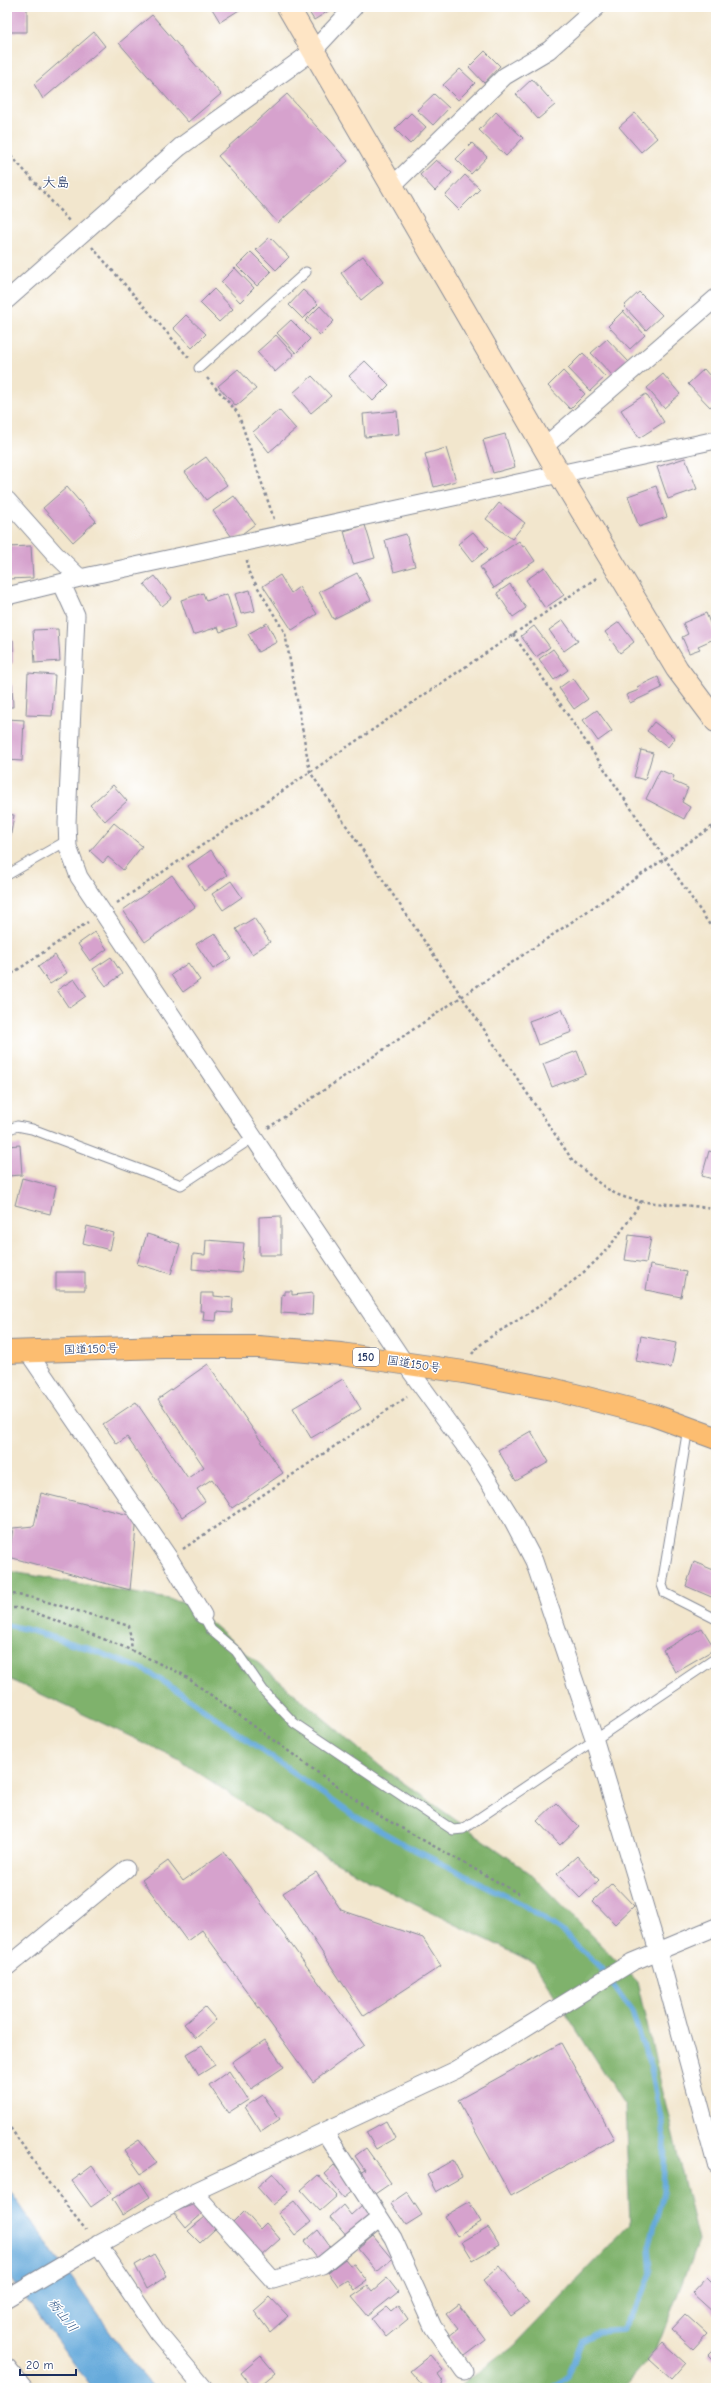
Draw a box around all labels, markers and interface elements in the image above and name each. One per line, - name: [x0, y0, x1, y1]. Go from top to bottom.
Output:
- district label: 大島: [42, 174, 70, 191]
- street label: 国道150号: [63, 1341, 119, 1357]
- road number: 150: [353, 1348, 379, 1366]
- street label: 国道150号: [386, 1353, 442, 1375]
- water label: 栃山川: [45, 2295, 81, 2335]
- scale bar: [20, 2351, 76, 2377]
- text: 20 m: [26, 2358, 54, 2372]

